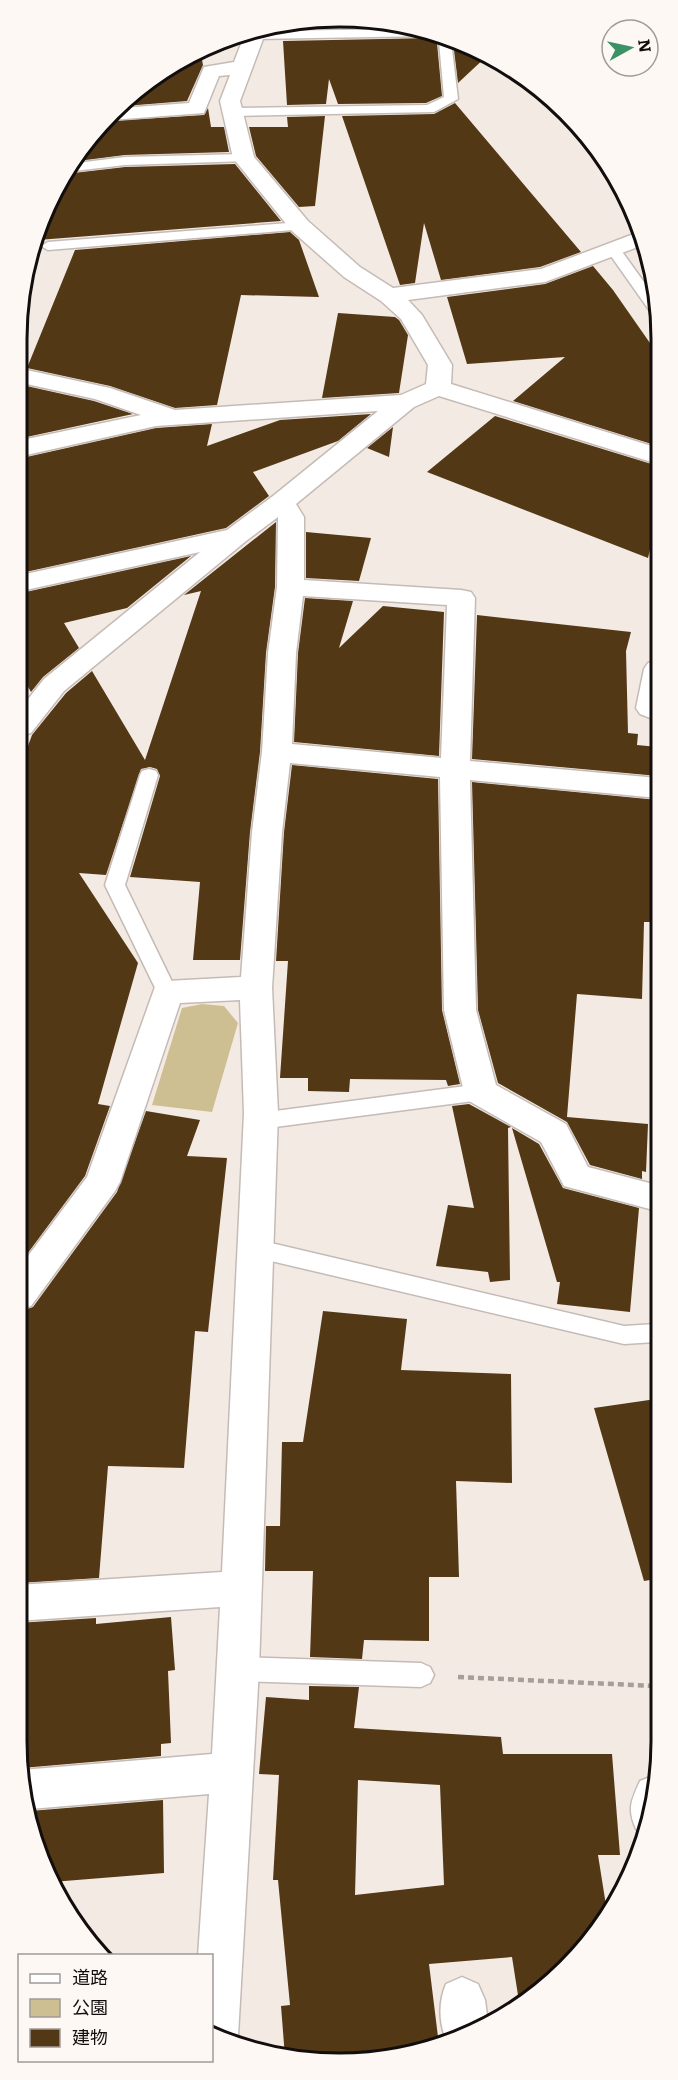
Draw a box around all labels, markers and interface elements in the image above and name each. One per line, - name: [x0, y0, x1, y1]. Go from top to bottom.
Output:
- north arrow: [600, 18, 660, 78]
- text: N: [633, 37, 659, 54]
- legend: [18, 1954, 213, 2062]
- text: 道路: [72, 1963, 108, 1990]
- text: 公園: [72, 1993, 108, 2020]
- text: 建物: [72, 2023, 108, 2050]

